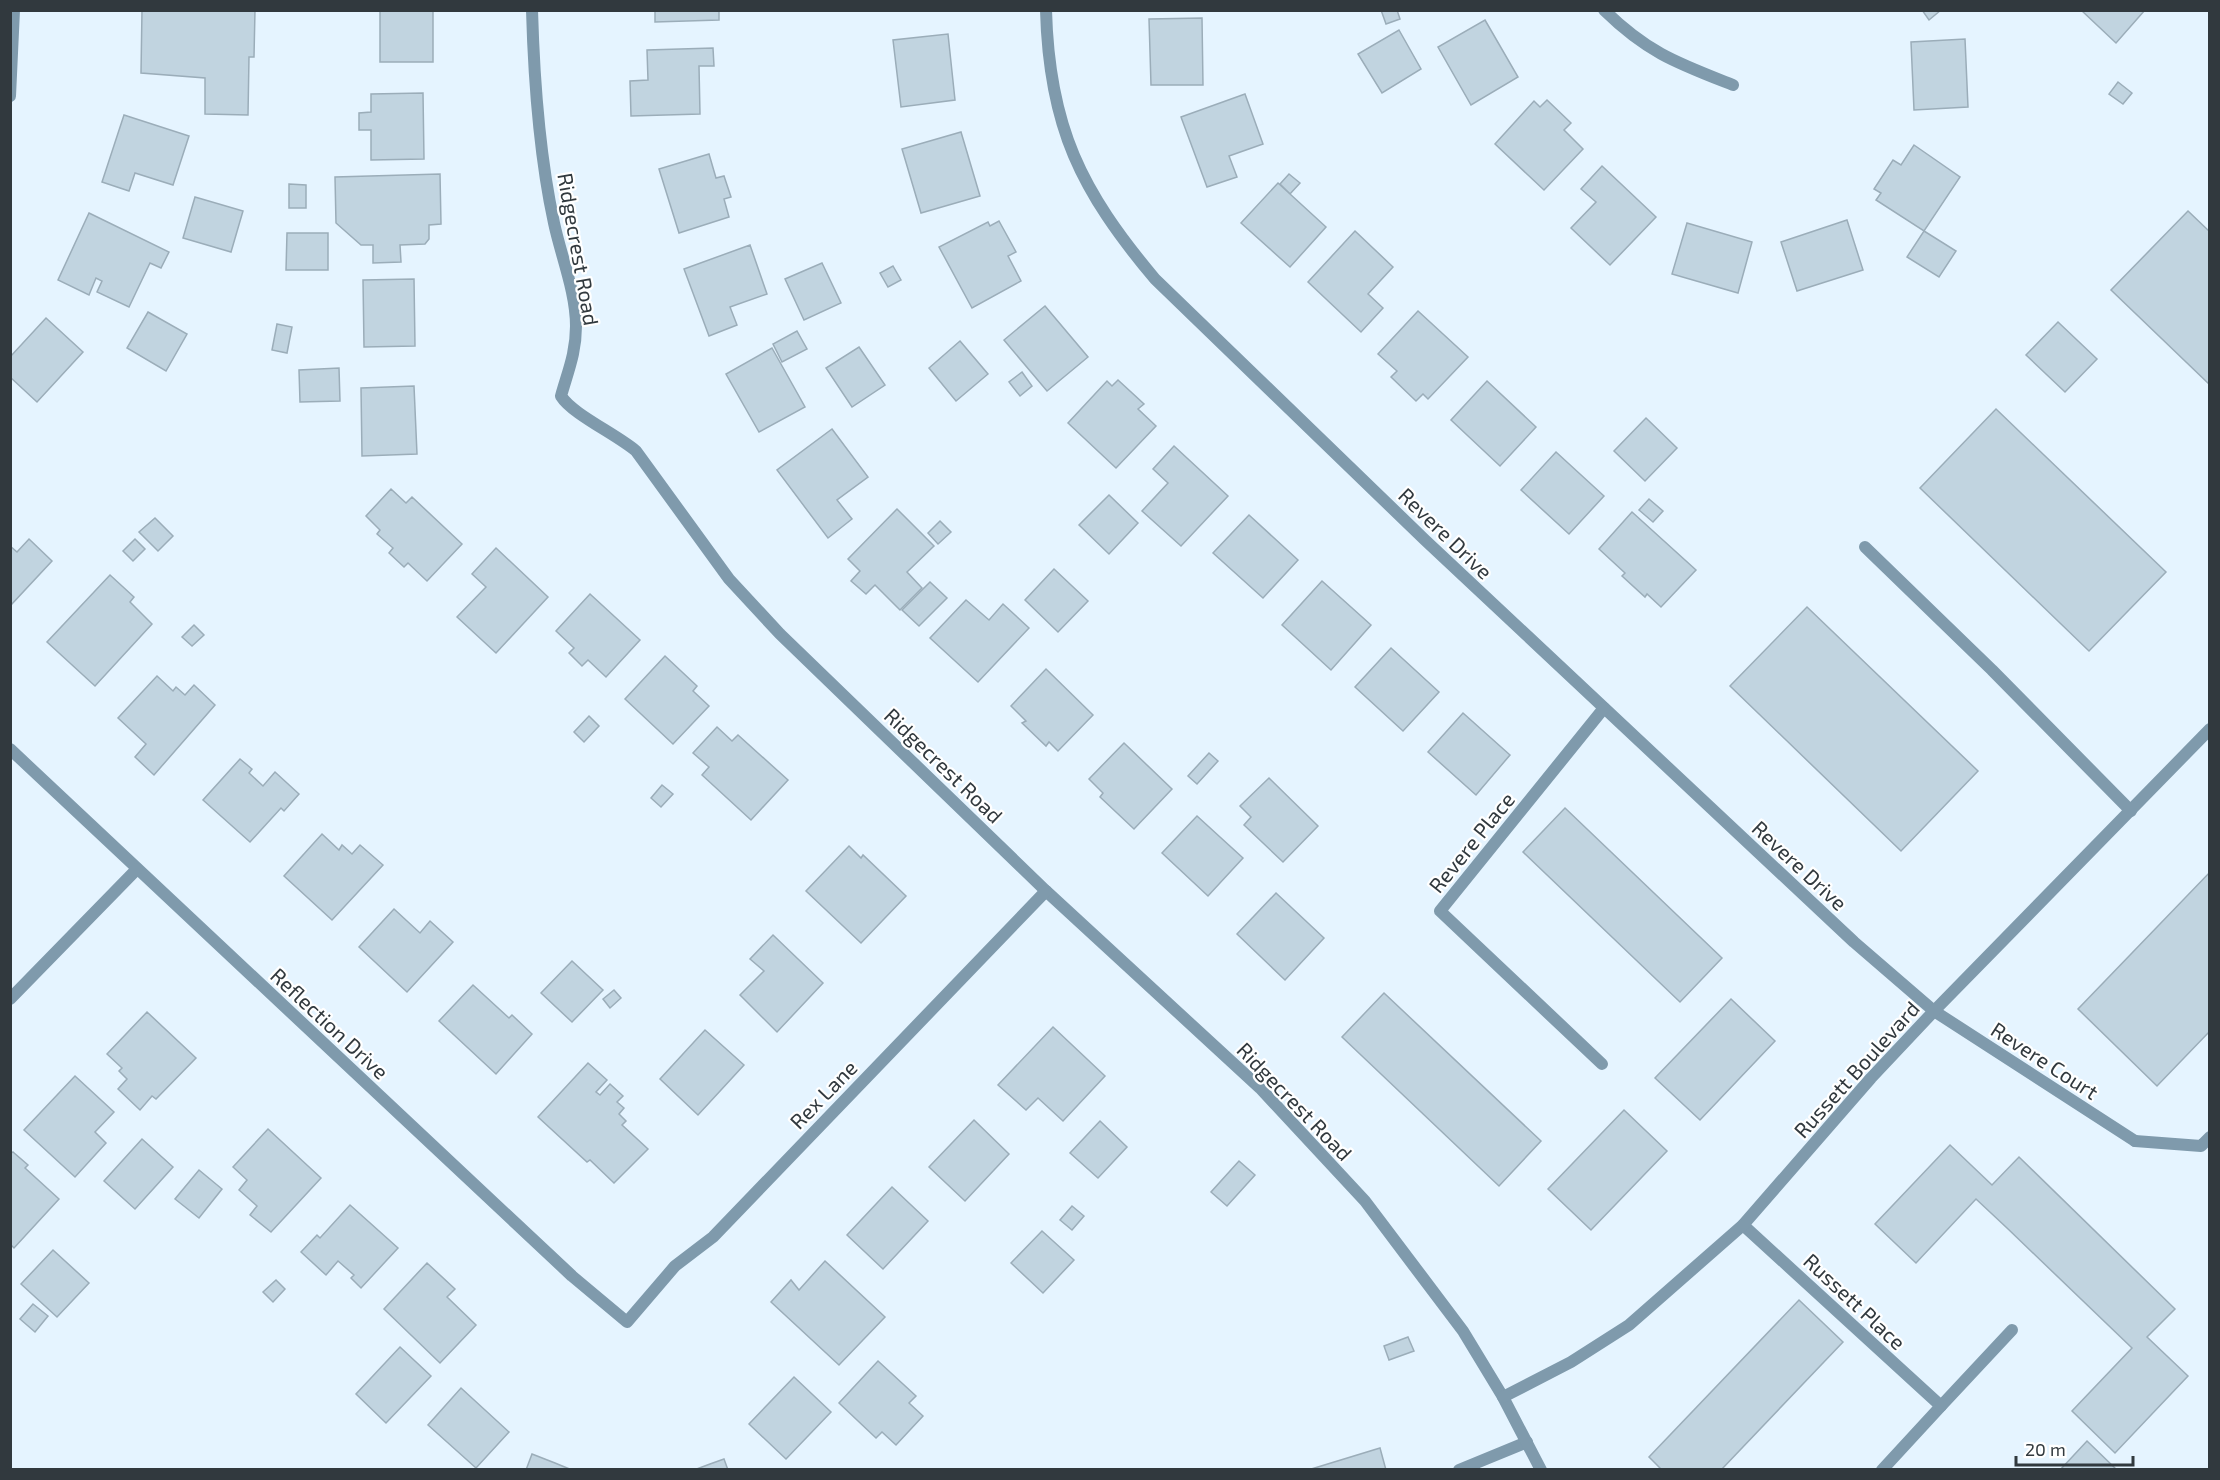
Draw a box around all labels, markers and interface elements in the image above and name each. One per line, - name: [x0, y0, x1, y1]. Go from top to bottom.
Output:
- street label: Ridgecrest Road: [553, 171, 605, 327]
- street label: Revere Drive: [1394, 482, 1498, 584]
- street label: Ridgecrest Road: [880, 702, 1008, 828]
- street label: Revere Place: [1423, 787, 1519, 897]
- street label: Revere Drive: [1747, 815, 1853, 915]
- street label: Reflection Drive: [266, 962, 394, 1084]
- street label: Russett Boulevard: [1788, 995, 1924, 1143]
- street label: Revere Court: [1987, 1016, 2103, 1104]
- street label: Ridgecrest Road: [1232, 1037, 1358, 1165]
- street label: Rex Lane: [784, 1054, 862, 1134]
- street label: Russett Place: [1799, 1248, 1911, 1354]
- scale bar: [2016, 1429, 2133, 1467]
- text: 20 m: [2025, 1438, 2066, 1460]

